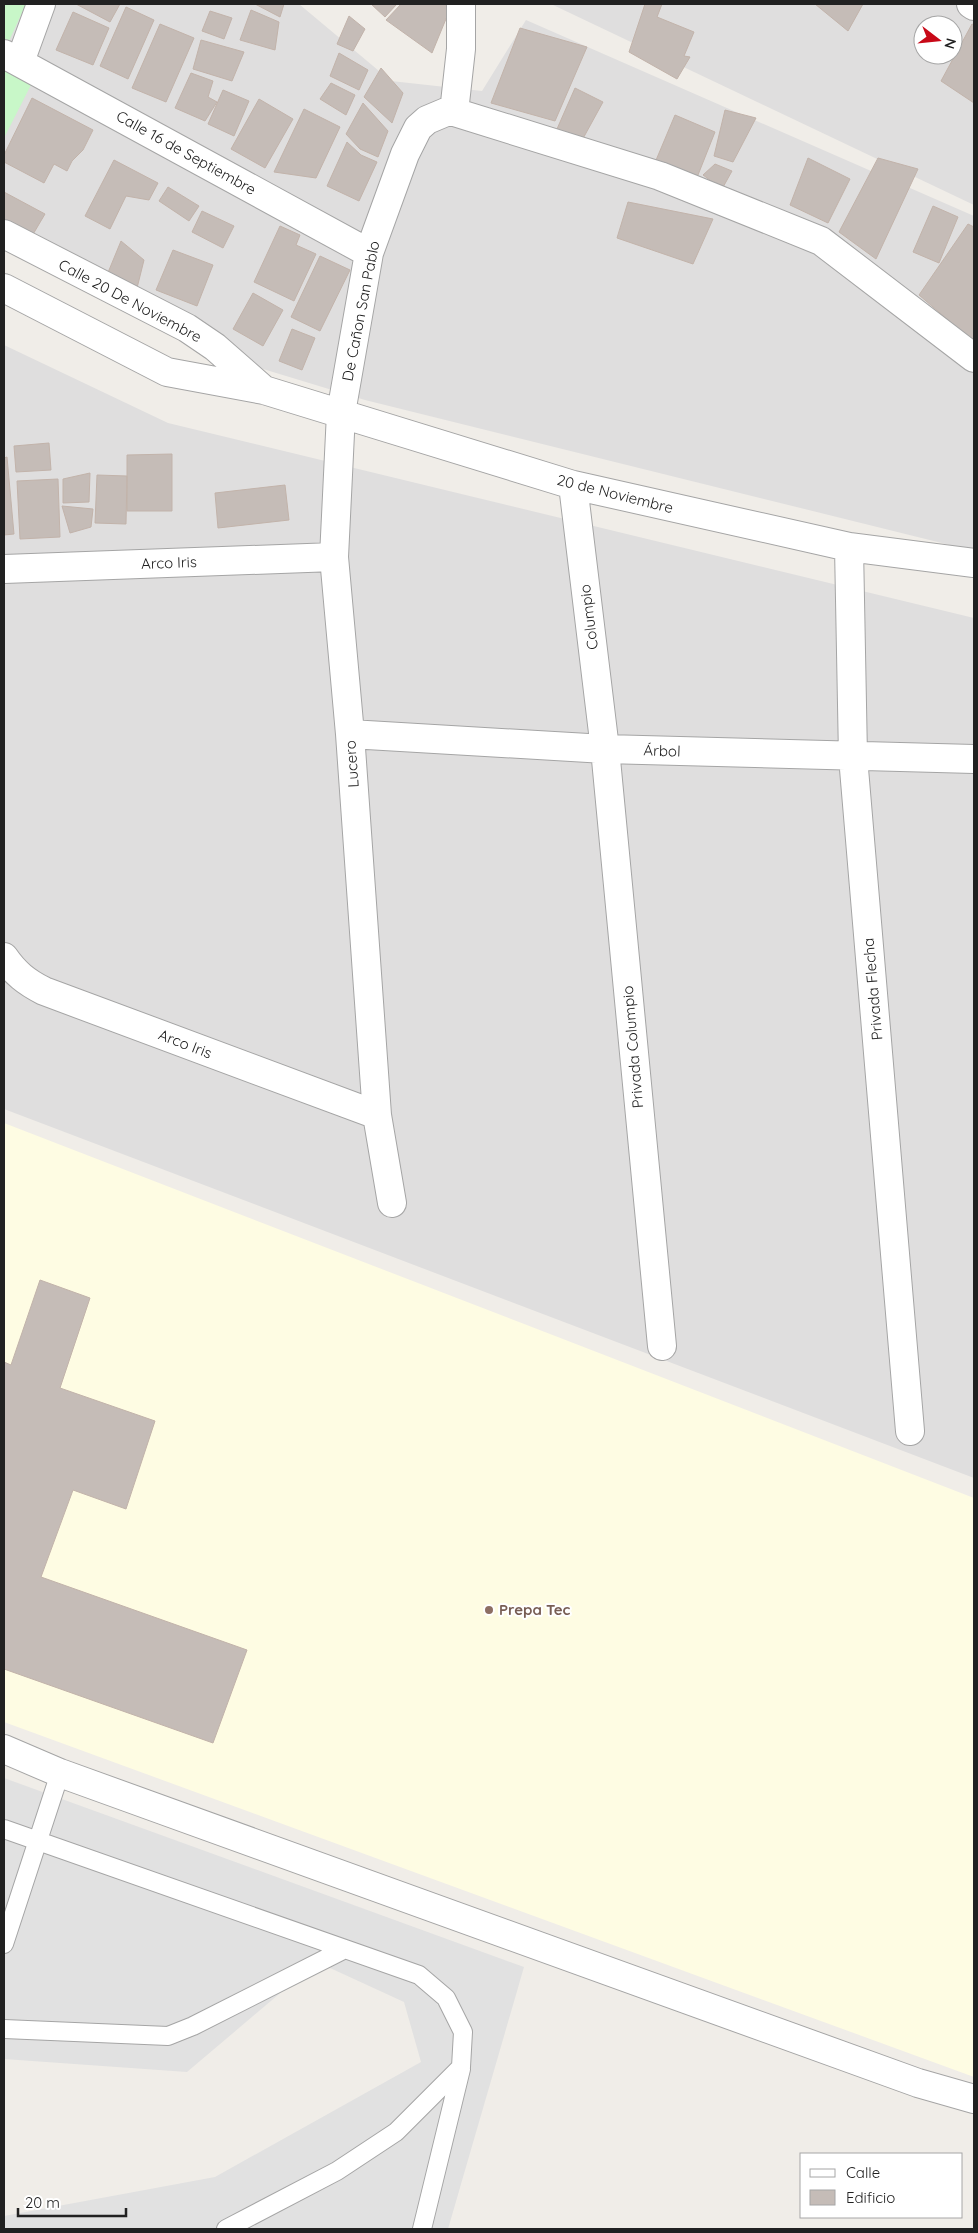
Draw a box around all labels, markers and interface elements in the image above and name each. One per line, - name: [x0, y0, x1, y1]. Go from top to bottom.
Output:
- north arrow: [913, 15, 963, 65]
- text: N: [940, 36, 961, 51]
- street label: Calle 16 de Septiembre: [113, 106, 260, 199]
- street label: De Cañon San Pablo: [338, 239, 383, 383]
- street label: Calle 20 De Noviembre: [55, 255, 205, 346]
- street label: 20 de Noviembre: [555, 470, 675, 517]
- street label: Arco Iris: [141, 552, 197, 573]
- street label: Columpio: [575, 583, 602, 651]
- street label: Lucero: [340, 740, 363, 788]
- street label: Árbol: [643, 740, 681, 761]
- street label: Privada Flecha: [859, 937, 886, 1041]
- street label: Privada Columpio: [618, 985, 647, 1109]
- street label: Arco Iris: [156, 1025, 215, 1062]
- place label: Prepa Tec: [499, 1600, 571, 1619]
- marker: Prepa Tec: [483, 1604, 495, 1616]
- legend: [800, 2153, 963, 2218]
- text: Calle: [846, 2163, 880, 2182]
- scale bar: [18, 2186, 125, 2218]
- text: Edificio: [846, 2188, 895, 2207]
- text: 20 m: [25, 2193, 60, 2212]

